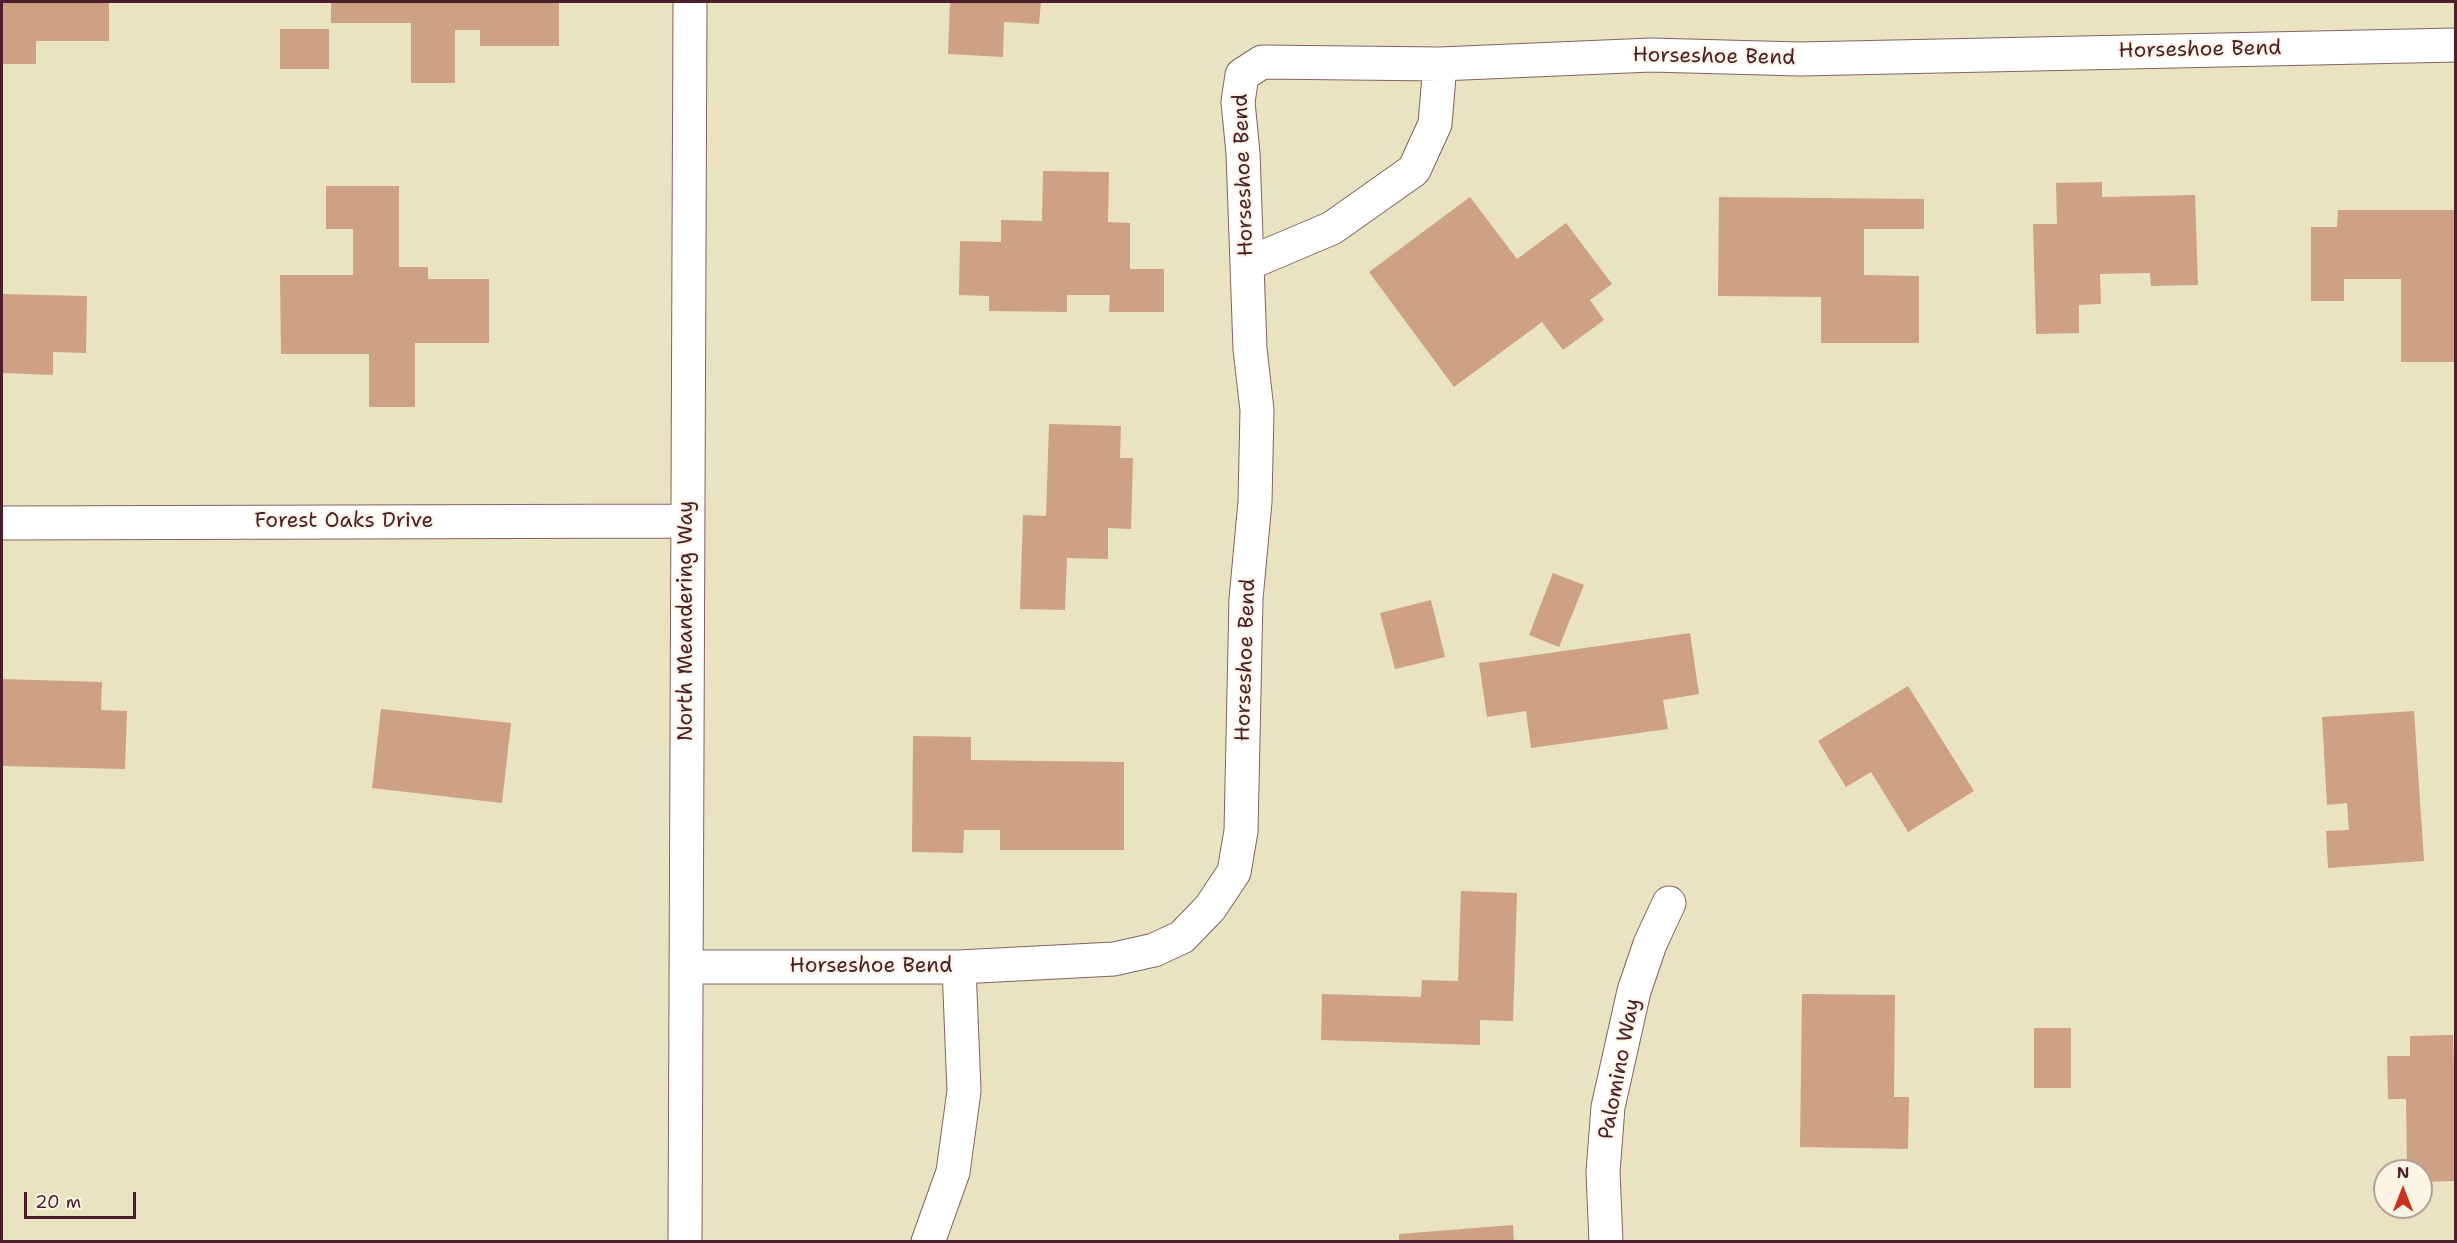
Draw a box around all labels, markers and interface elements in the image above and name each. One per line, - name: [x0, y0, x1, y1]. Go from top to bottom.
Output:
- street label: Horseshoe Bend: [2118, 36, 2282, 64]
- street label: Horseshoe Bend: [1632, 43, 1796, 71]
- street label: Horseshoe Bend: [1229, 93, 1259, 257]
- street label: North Meandering Way: [674, 501, 700, 741]
- street label: Forest Oaks Drive: [255, 509, 433, 535]
- street label: Horseshoe Bend: [1231, 578, 1261, 742]
- street label: Horseshoe Bend: [790, 954, 952, 980]
- street label: Palomino Way: [1594, 996, 1646, 1142]
- north arrow: [2373, 1159, 2433, 1219]
- text: N: [2397, 1162, 2409, 1183]
- scale bar: [27, 1180, 140, 1218]
- text: 20 m: [35, 1190, 81, 1214]

